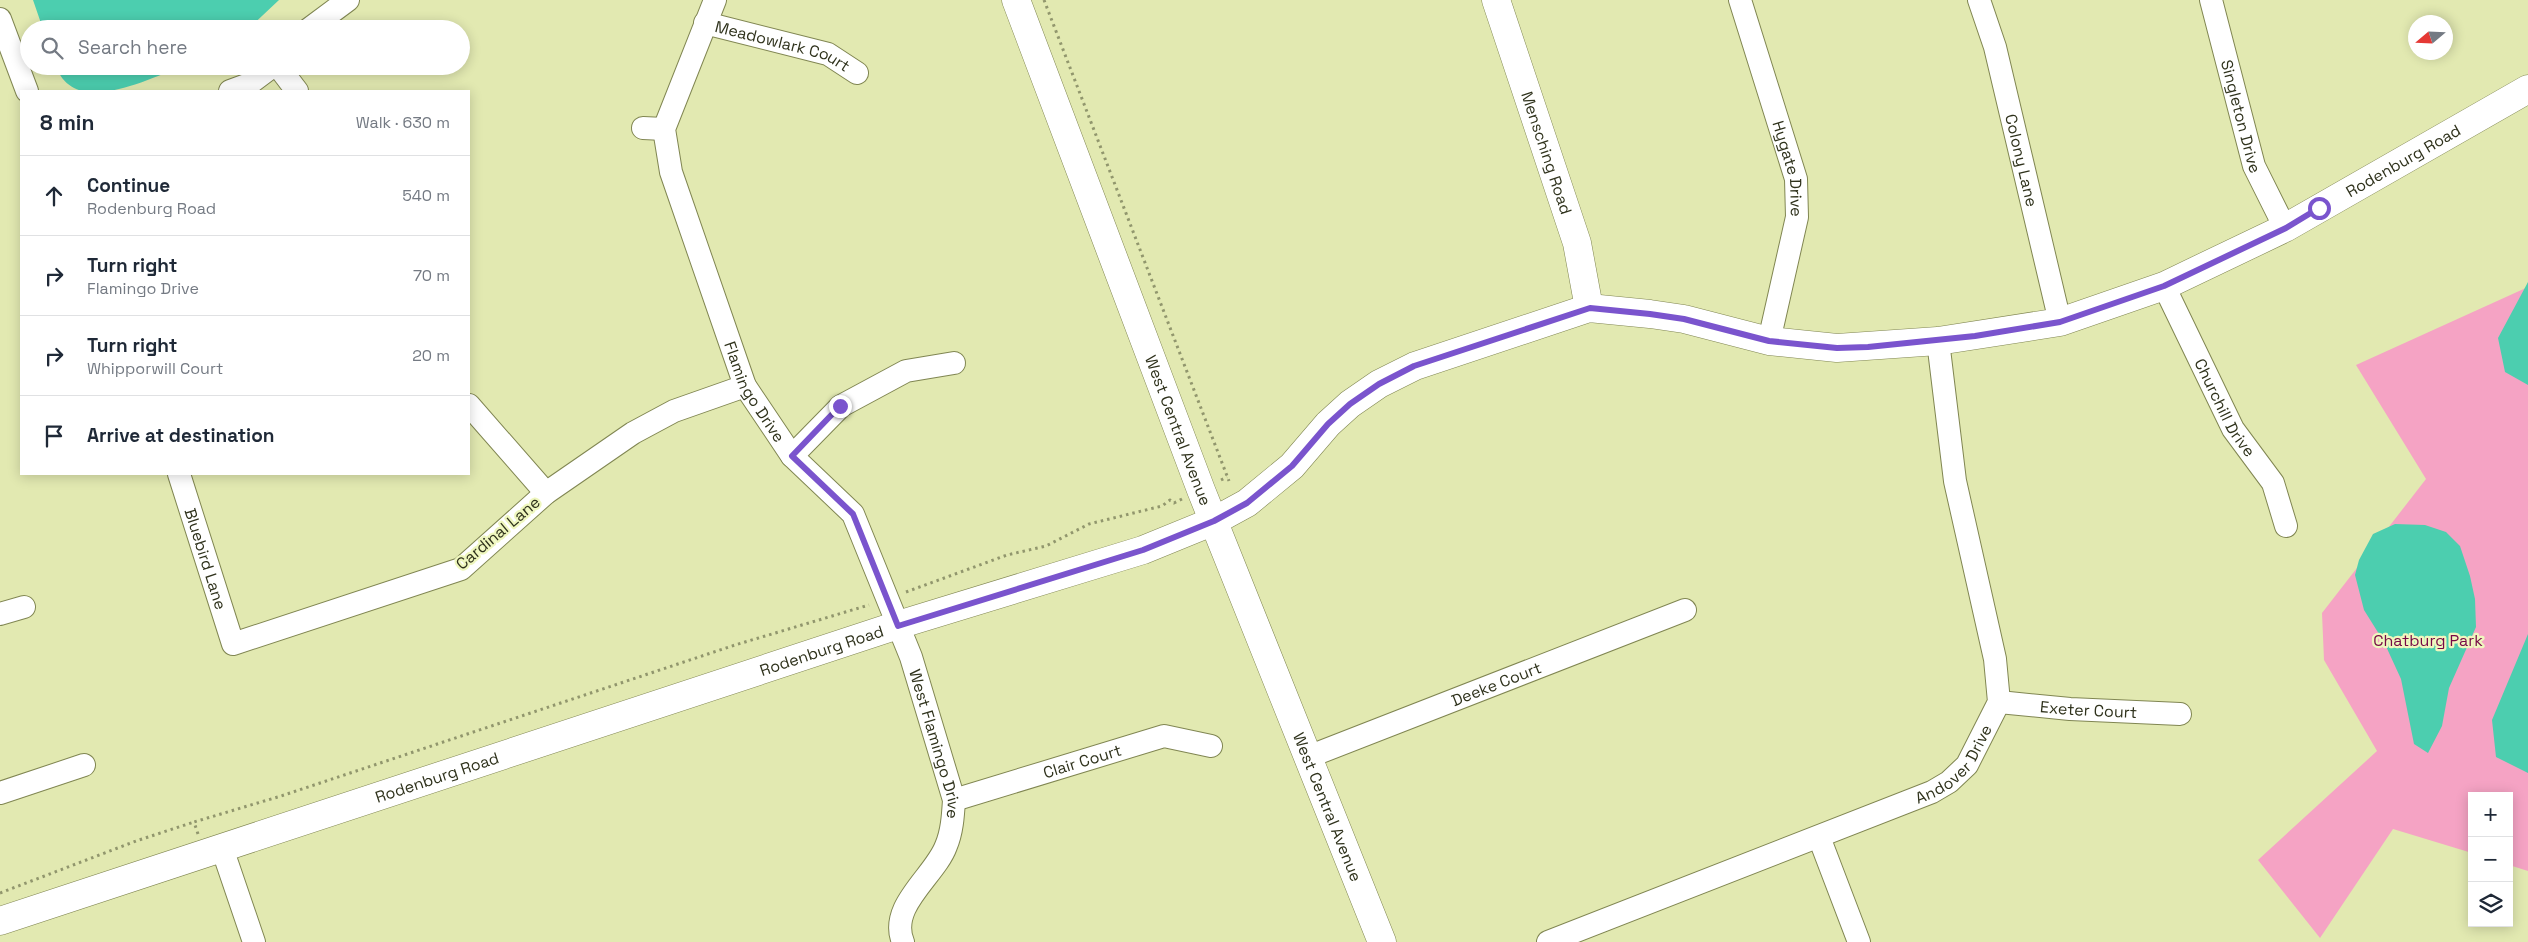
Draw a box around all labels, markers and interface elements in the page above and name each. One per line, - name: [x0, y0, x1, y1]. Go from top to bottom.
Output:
- street label: Meadowlark Court: [713, 15, 854, 76]
- north arrow: [2408, 15, 2453, 60]
- search box: [20, 20, 470, 75]
- icon: search: [38, 34, 66, 62]
- text: Search here: [78, 35, 188, 60]
- street label: Singleton Drive: [2216, 57, 2266, 177]
- street label: Mensching Road: [1517, 89, 1577, 217]
- text: 8 min: [40, 109, 94, 136]
- text: Walk · 630 m: [356, 112, 450, 133]
- street label: Colony Lane: [2001, 112, 2043, 209]
- street label: Hygate Drive: [1768, 118, 1807, 217]
- street label: Rodenburg Road: [2342, 119, 2464, 202]
- text: Continue: [87, 173, 170, 198]
- icon: ahead: [40, 182, 68, 210]
- text: 540 m: [402, 185, 450, 206]
- route start: [2308, 197, 2331, 220]
- text: Rodenburg Road: [87, 198, 216, 219]
- text: Turn right: [87, 253, 177, 278]
- icon: right: [40, 262, 68, 290]
- text: 70 m: [413, 265, 450, 286]
- text: Flamingo Drive: [87, 278, 199, 299]
- text: Turn right: [87, 333, 177, 358]
- street label: Flamingo Drive: [720, 338, 790, 446]
- icon: right: [40, 342, 68, 370]
- text: 20 m: [412, 345, 450, 366]
- street label: West Central Avenue: [1141, 352, 1217, 509]
- street label: Churchill Drive: [2190, 355, 2260, 461]
- text: Whipporwill Court: [87, 358, 223, 379]
- route end: [829, 395, 852, 418]
- icon: arrive: [40, 422, 68, 450]
- text: Arrive at destination: [87, 423, 275, 448]
- street label: Cardinal Lane: [452, 492, 544, 574]
- street label: Bluebird Lane: [180, 505, 232, 612]
- street label: Rodenburg Road: [757, 620, 886, 680]
- park label: Chatburg Park: [2373, 630, 2483, 651]
- street label: Deeke Court: [1448, 657, 1544, 711]
- street label: West Flamingo Drive: [905, 666, 964, 820]
- street label: Exeter Court: [2039, 696, 2138, 723]
- street label: Andover Drive: [1912, 721, 1996, 808]
- street label: West Central Avenue: [1289, 729, 1367, 885]
- street label: Clair Court: [1040, 739, 1124, 783]
- street label: Rodenburg Road: [372, 747, 502, 807]
- map controls: [2468, 792, 2513, 927]
- button: +: [2468, 792, 2513, 837]
- button: −: [2468, 837, 2513, 882]
- button: layers: [2468, 882, 2513, 927]

